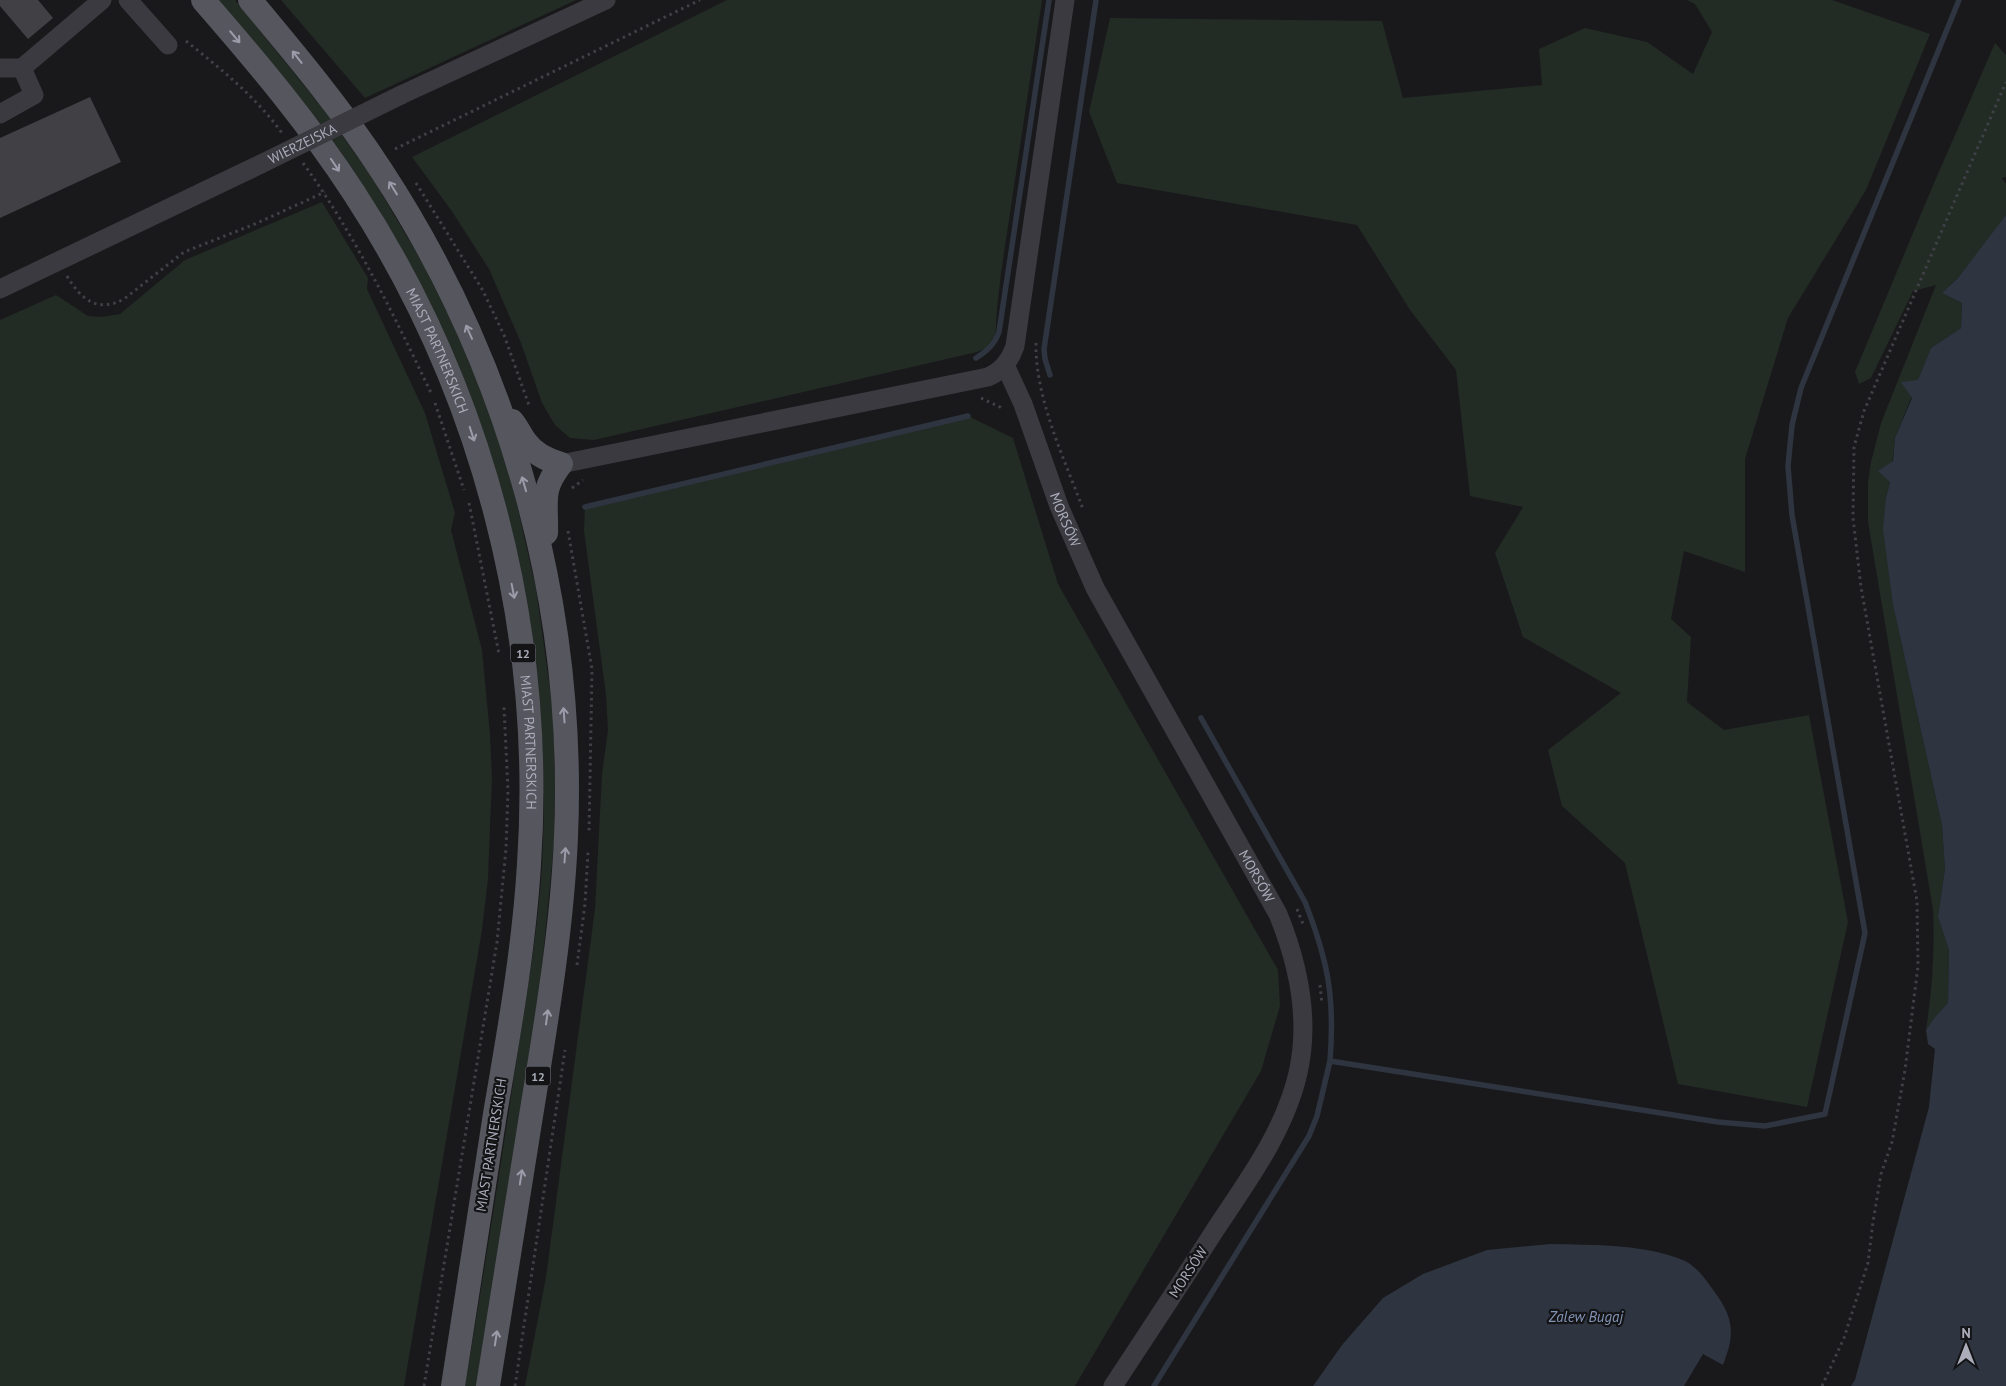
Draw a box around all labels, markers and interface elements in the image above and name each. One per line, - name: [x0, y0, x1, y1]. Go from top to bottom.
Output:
- one-way arrow: [229, 30, 240, 43]
- one-way arrow: [292, 51, 303, 64]
- street label: WIERZEJSKA: [265, 119, 340, 168]
- one-way arrow: [330, 158, 340, 172]
- one-way arrow: [387, 182, 397, 196]
- street label: MIAST PARTNERSKICH: [402, 285, 473, 416]
- one-way arrow: [464, 325, 473, 340]
- one-way arrow: [467, 426, 477, 442]
- one-way arrow: [519, 477, 529, 493]
- street label: MORSÓW: [1046, 490, 1085, 550]
- one-way arrow: [508, 582, 518, 598]
- road number: 12: [510, 644, 536, 662]
- street label: MIAST PARTNERSKICH: [516, 674, 540, 810]
- one-way arrow: [559, 708, 568, 724]
- street label: MORSÓW: [1235, 847, 1279, 906]
- one-way arrow: [560, 848, 569, 864]
- one-way arrow: [542, 1009, 552, 1025]
- road number: 12: [526, 1066, 550, 1086]
- street label: MIAST PARTNERSKICH: [472, 1077, 510, 1213]
- one-way arrow: [517, 1170, 527, 1186]
- street label: MORSÓW: [1165, 1243, 1211, 1301]
- water label: Zalew Bugaj: [1548, 1307, 1624, 1326]
- north arrow: [1941, 1321, 1991, 1371]
- text: N: [1961, 1324, 1971, 1342]
- one-way arrow: [491, 1330, 501, 1346]

